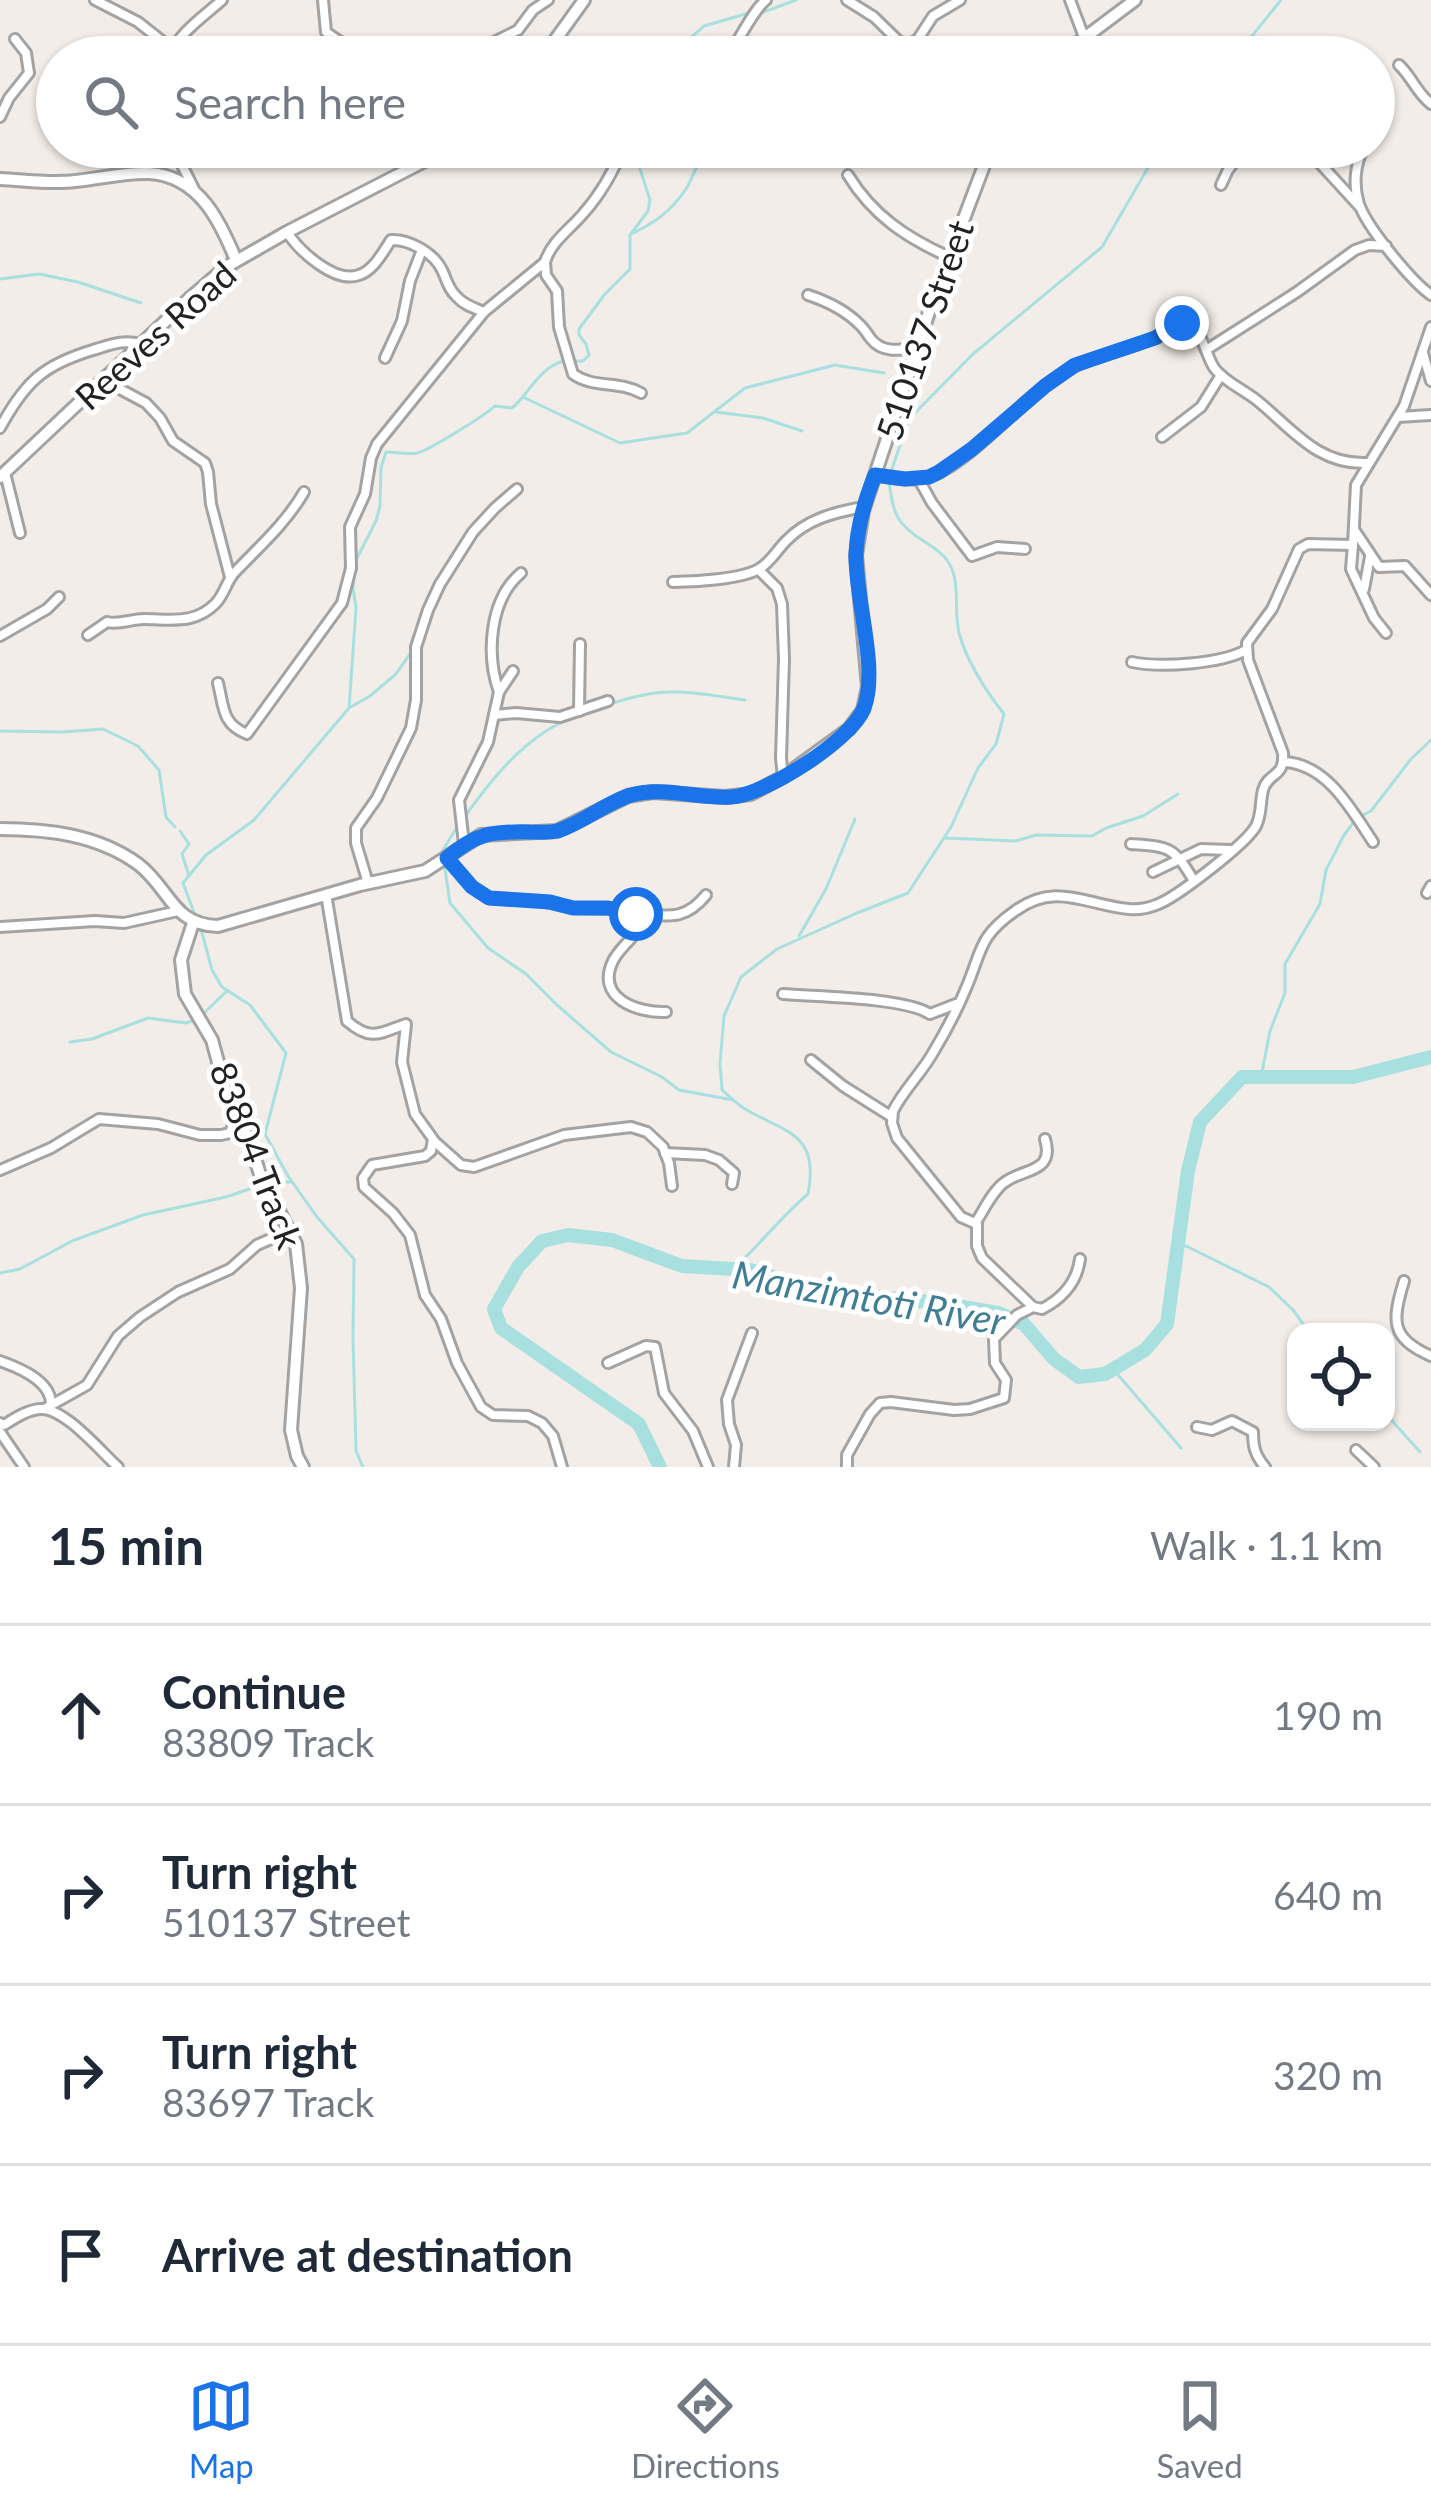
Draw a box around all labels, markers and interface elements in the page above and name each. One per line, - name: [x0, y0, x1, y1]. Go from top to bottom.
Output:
- search box: [36, 36, 1395, 168]
- icon: search: [78, 69, 144, 135]
- text: Search here: [174, 75, 406, 129]
- street label: 510137 Street: [866, 214, 982, 446]
- street label: Reeves Road: [66, 251, 244, 419]
- route end: [1155, 296, 1209, 350]
- route start: [609, 887, 663, 941]
- street label: 83804 Track: [201, 1056, 313, 1255]
- water label: Manzimtoti River: [729, 1250, 1010, 1344]
- map controls: [1287, 1323, 1395, 1431]
- button: locate: [1287, 1323, 1395, 1431]
- text: 15 min: [48, 1515, 204, 1576]
- text: Walk · 1.1 km: [1150, 1522, 1383, 1568]
- text: Continue: [162, 1665, 346, 1719]
- icon: ahead: [48, 1682, 114, 1748]
- text: 190 m: [1273, 1692, 1383, 1738]
- text: 83809 Track: [162, 1719, 374, 1765]
- text: Turn right: [162, 1845, 357, 1899]
- icon: right: [48, 1862, 114, 1928]
- text: 640 m: [1273, 1872, 1383, 1918]
- text: 510137 Street: [162, 1899, 410, 1945]
- text: Turn right: [162, 2025, 357, 2079]
- icon: right: [48, 2042, 114, 2108]
- text: 320 m: [1273, 2052, 1383, 2098]
- text: 83697 Track: [162, 2079, 374, 2125]
- icon: arrive: [48, 2222, 114, 2288]
- text: Arrive at destination: [162, 2228, 573, 2282]
- tab: Map: [188, 2373, 254, 2485]
- tab: Directions: [631, 2373, 780, 2485]
- tab: Saved: [1156, 2373, 1243, 2485]

